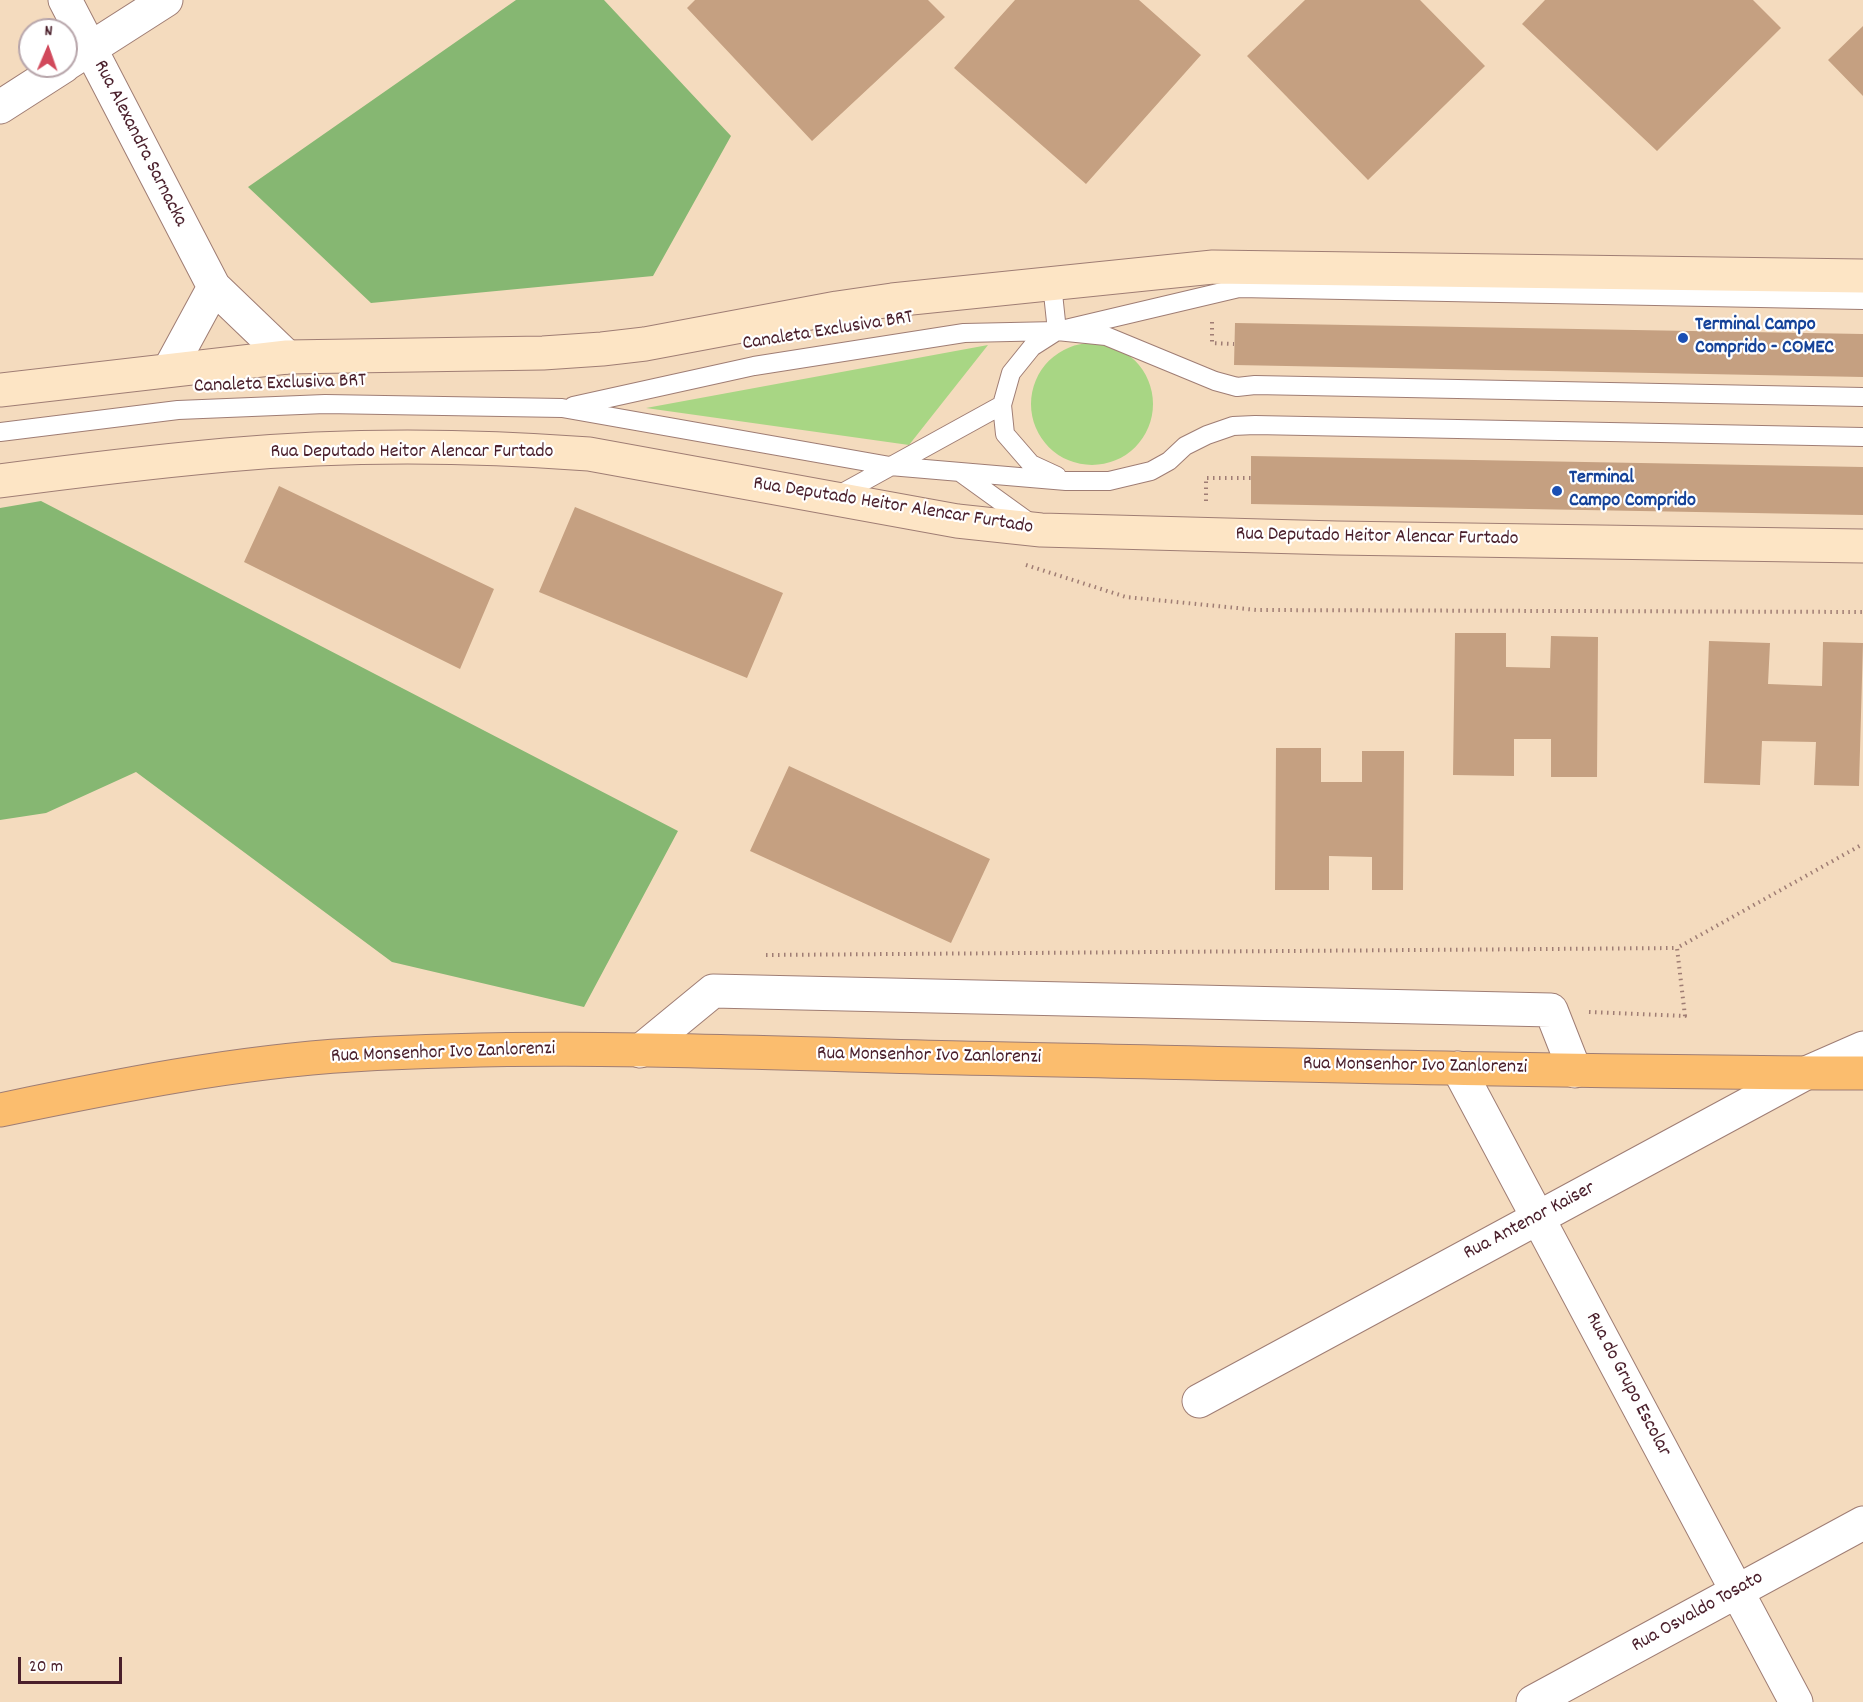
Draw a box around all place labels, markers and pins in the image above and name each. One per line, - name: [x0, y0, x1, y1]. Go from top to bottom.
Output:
- place label: Terminal Campo Comprido - COMEC: [1695, 314, 1834, 361]
- marker: Terminal Campo Comprido - COMEC: [1676, 331, 1690, 345]
- place label: Terminal Campo Comprido: [1569, 467, 1696, 514]
- marker: Terminal Campo Comprido: [1550, 484, 1564, 498]

